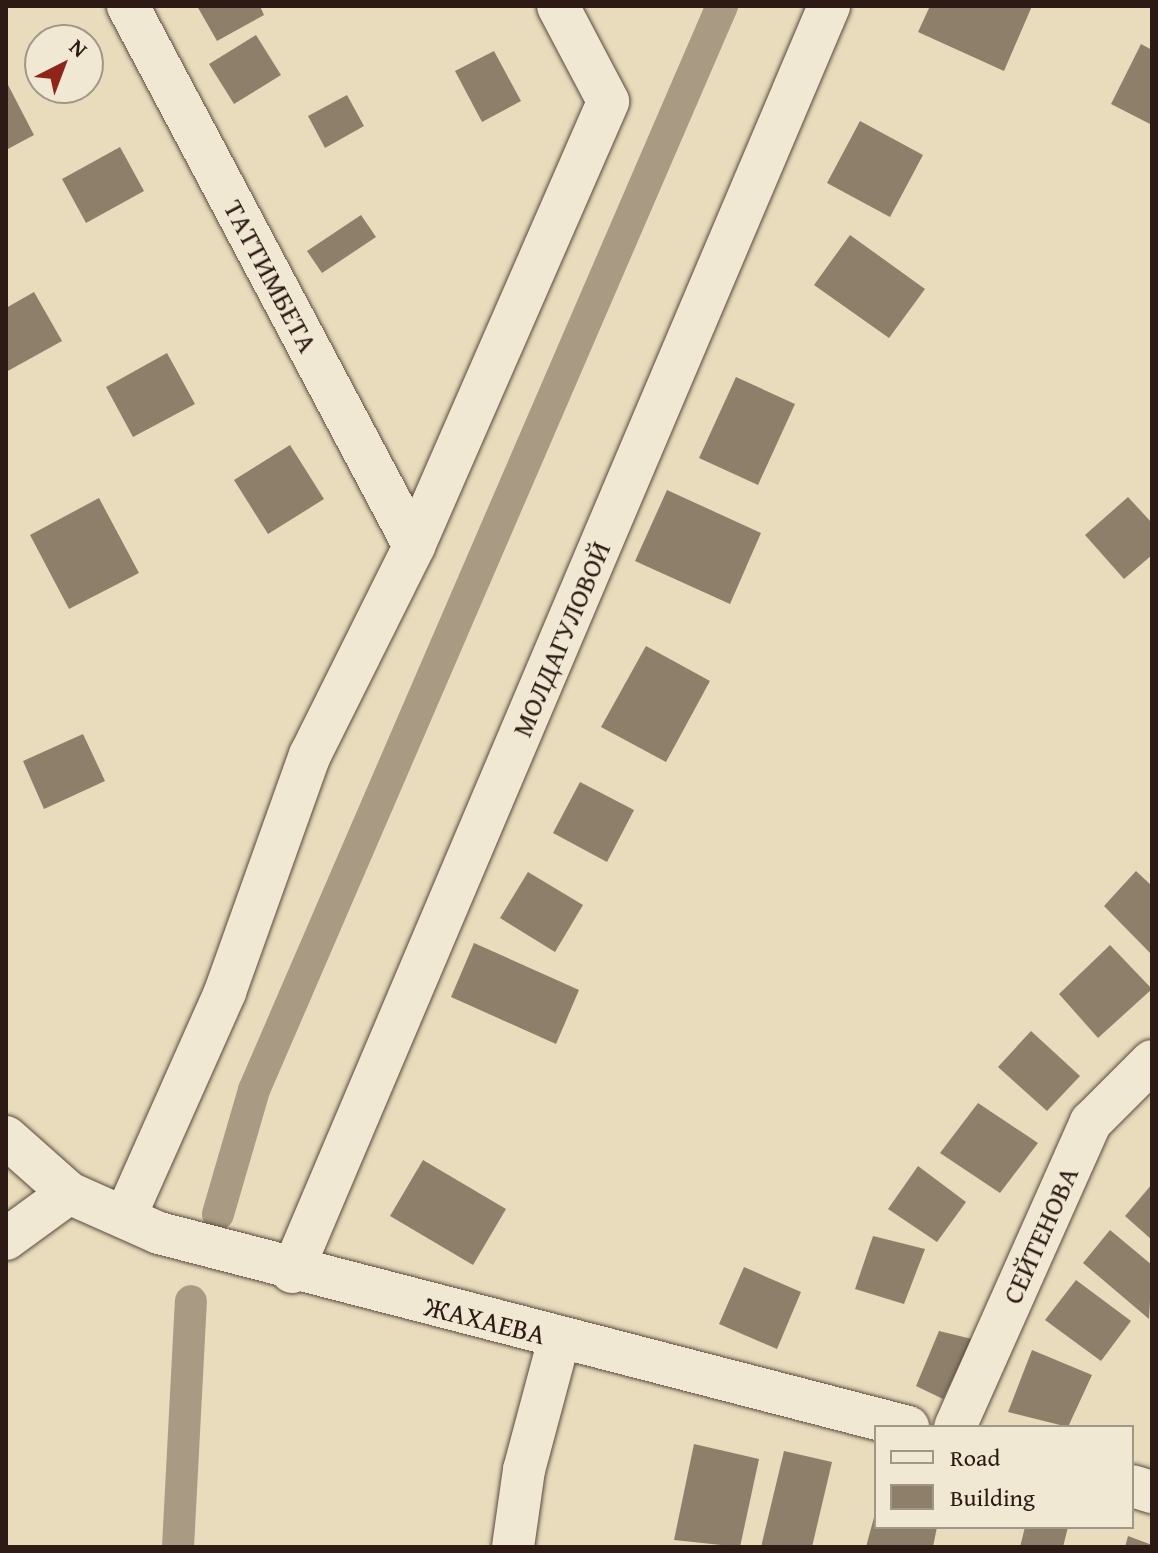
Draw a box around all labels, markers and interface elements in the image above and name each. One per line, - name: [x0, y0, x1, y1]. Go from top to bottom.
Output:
- north arrow: [24, 24, 104, 104]
- text: N: [63, 31, 95, 64]
- street label: ТАТТИМБЕТА: [217, 194, 325, 358]
- street label: МОЛДАГУЛОВОЙ: [505, 536, 617, 742]
- street label: СЕЙТЕНОВА: [995, 1161, 1085, 1309]
- street label: ЖАХАЕВА: [421, 1289, 549, 1351]
- legend: [874, 1425, 1134, 1529]
- text: Road: [950, 1440, 1000, 1475]
- text: Building: [950, 1480, 1035, 1515]

